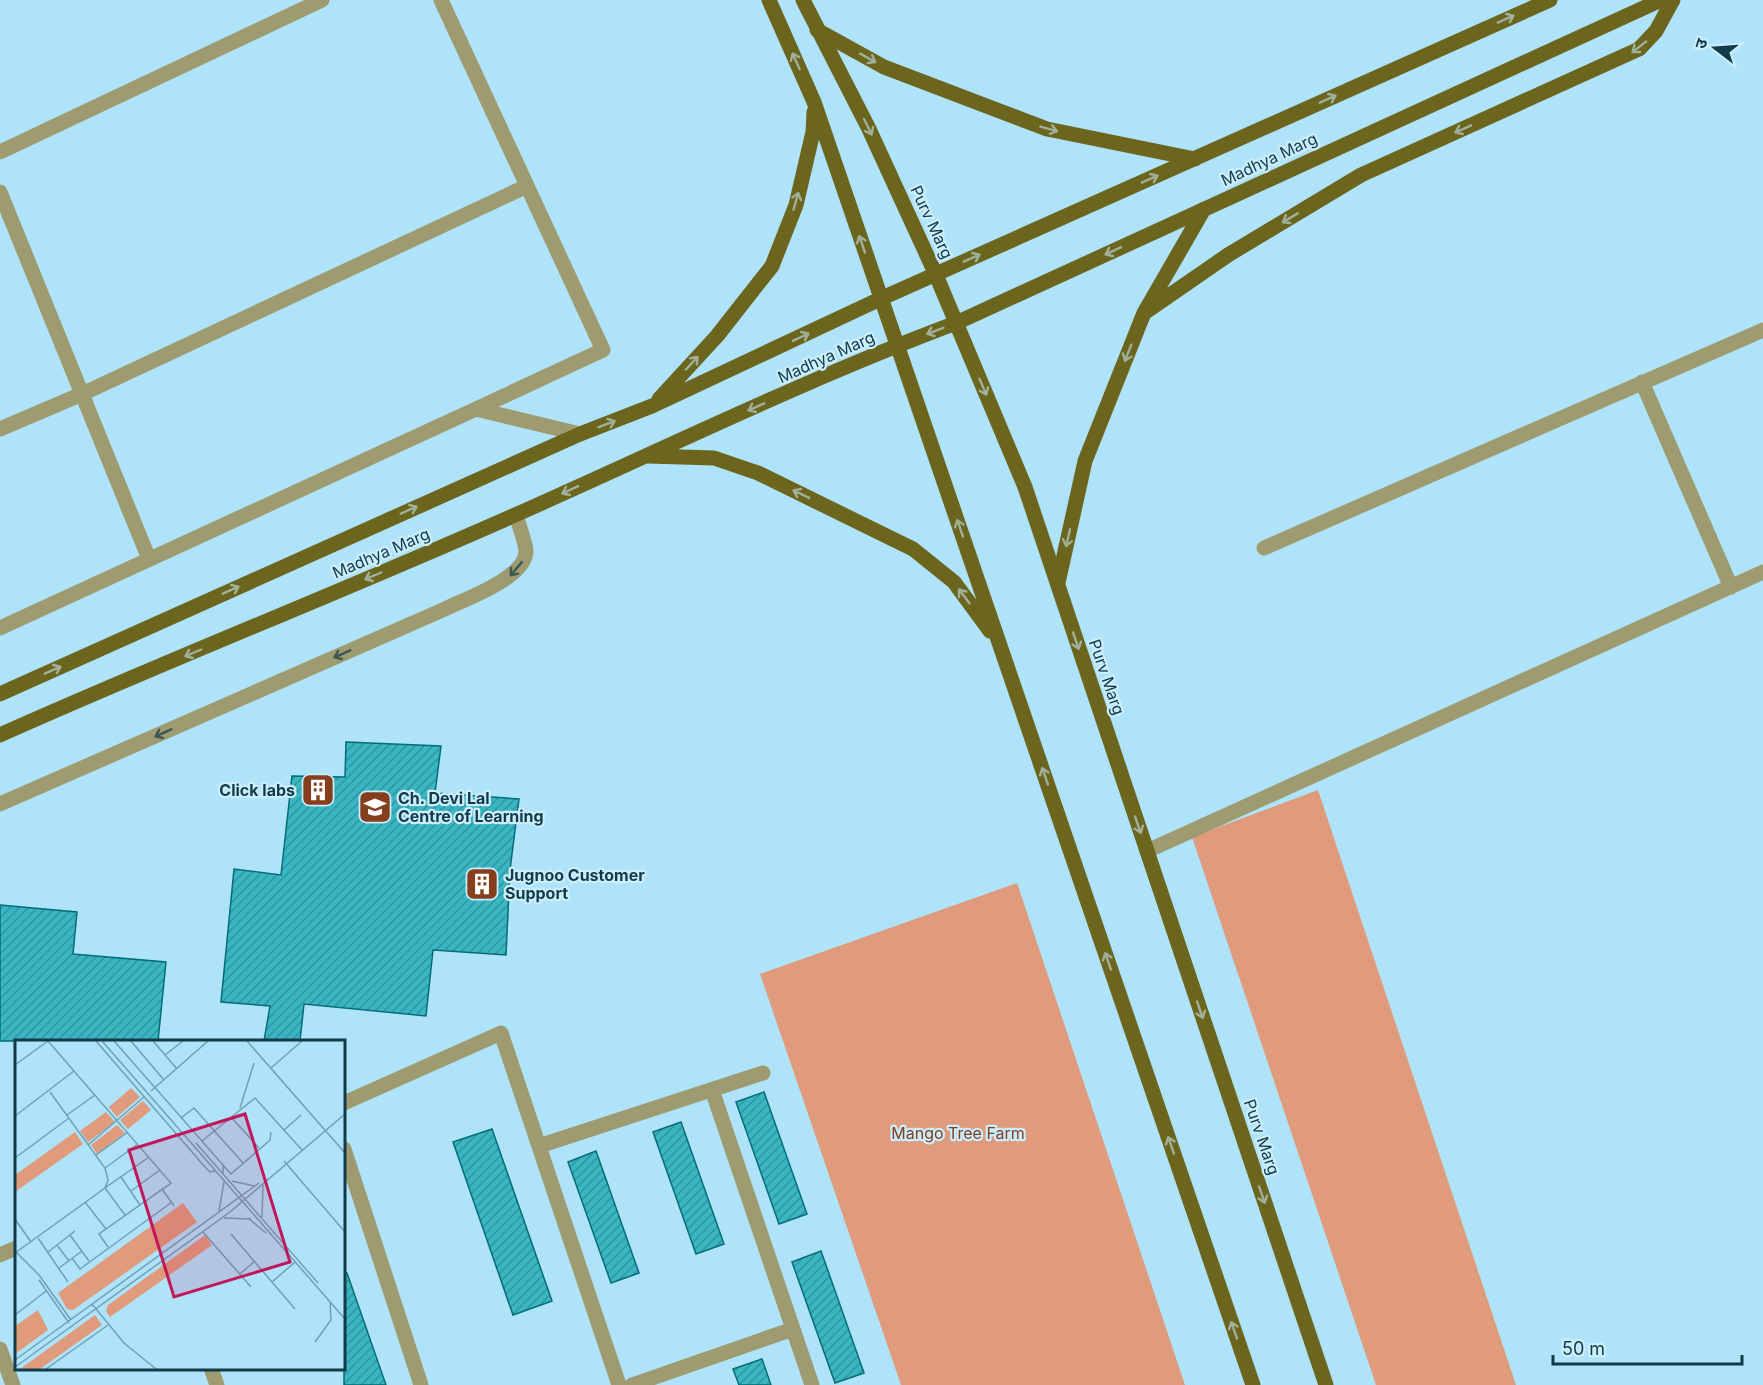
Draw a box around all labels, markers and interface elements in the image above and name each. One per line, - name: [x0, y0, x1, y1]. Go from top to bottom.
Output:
- one-way arrow: [1497, 13, 1515, 25]
- north arrow: [1685, 18, 1745, 78]
- text: उ: [1690, 36, 1712, 51]
- one-way arrow: [1631, 40, 1647, 53]
- one-way arrow: [790, 52, 801, 70]
- one-way arrow: [859, 52, 876, 64]
- one-way arrow: [1319, 93, 1337, 104]
- one-way arrow: [862, 118, 874, 136]
- one-way arrow: [1040, 124, 1059, 135]
- one-way arrow: [1454, 124, 1473, 135]
- street label: Madhya Marg: [1218, 128, 1320, 190]
- one-way arrow: [1141, 173, 1159, 184]
- street label: Purv Marg: [906, 182, 958, 262]
- one-way arrow: [791, 192, 803, 211]
- one-way arrow: [1282, 212, 1299, 224]
- one-way arrow: [855, 235, 866, 254]
- one-way arrow: [1105, 245, 1123, 257]
- one-way arrow: [963, 252, 981, 264]
- one-way arrow: [926, 326, 945, 337]
- street label: Madhya Marg: [774, 327, 878, 387]
- one-way arrow: [791, 330, 809, 342]
- one-way arrow: [1122, 343, 1133, 362]
- one-way arrow: [685, 356, 699, 371]
- one-way arrow: [978, 377, 989, 395]
- one-way arrow: [747, 401, 765, 413]
- one-way arrow: [597, 417, 616, 428]
- one-way arrow: [562, 484, 580, 496]
- one-way arrow: [793, 487, 811, 499]
- one-way arrow: [400, 504, 418, 516]
- one-way arrow: [953, 519, 964, 538]
- street label: Madhya Marg: [329, 524, 433, 582]
- one-way arrow: [1062, 528, 1073, 547]
- one-way arrow: [510, 561, 523, 577]
- one-way arrow: [364, 571, 382, 582]
- one-way arrow: [222, 584, 240, 595]
- one-way arrow: [958, 589, 971, 605]
- one-way arrow: [1072, 631, 1083, 650]
- street label: Purv Marg: [1085, 637, 1129, 717]
- one-way arrow: [184, 648, 202, 659]
- one-way arrow: [333, 649, 351, 660]
- one-way arrow: [44, 663, 62, 675]
- one-way arrow: [155, 727, 173, 739]
- one-way arrow: [1038, 767, 1049, 786]
- building icon: Click labs: [300, 772, 336, 808]
- place label: Click labs: [219, 780, 295, 800]
- place label: Ch. Devi Lal Centre of Learning: [398, 788, 544, 826]
- school or university icon: Ch. Devi Lal Centre of Learning: [357, 789, 393, 825]
- one-way arrow: [1134, 815, 1145, 834]
- place label: Jugnoo Customer Support: [505, 865, 645, 903]
- building icon: Jugnoo Customer Support: [464, 866, 500, 902]
- one-way arrow: [1101, 952, 1112, 971]
- one-way arrow: [1196, 1000, 1207, 1019]
- inset map: [15, 1040, 345, 1370]
- street label: Purv Marg: [1240, 1097, 1284, 1177]
- park label: Mango Tree Farm: [891, 1123, 1025, 1143]
- one-way arrow: [1165, 1136, 1176, 1155]
- one-way arrow: [1258, 1185, 1269, 1204]
- one-way arrow: [1228, 1321, 1239, 1340]
- scale bar: [1553, 1328, 1742, 1366]
- text: 50 m: [1562, 1338, 1605, 1359]

